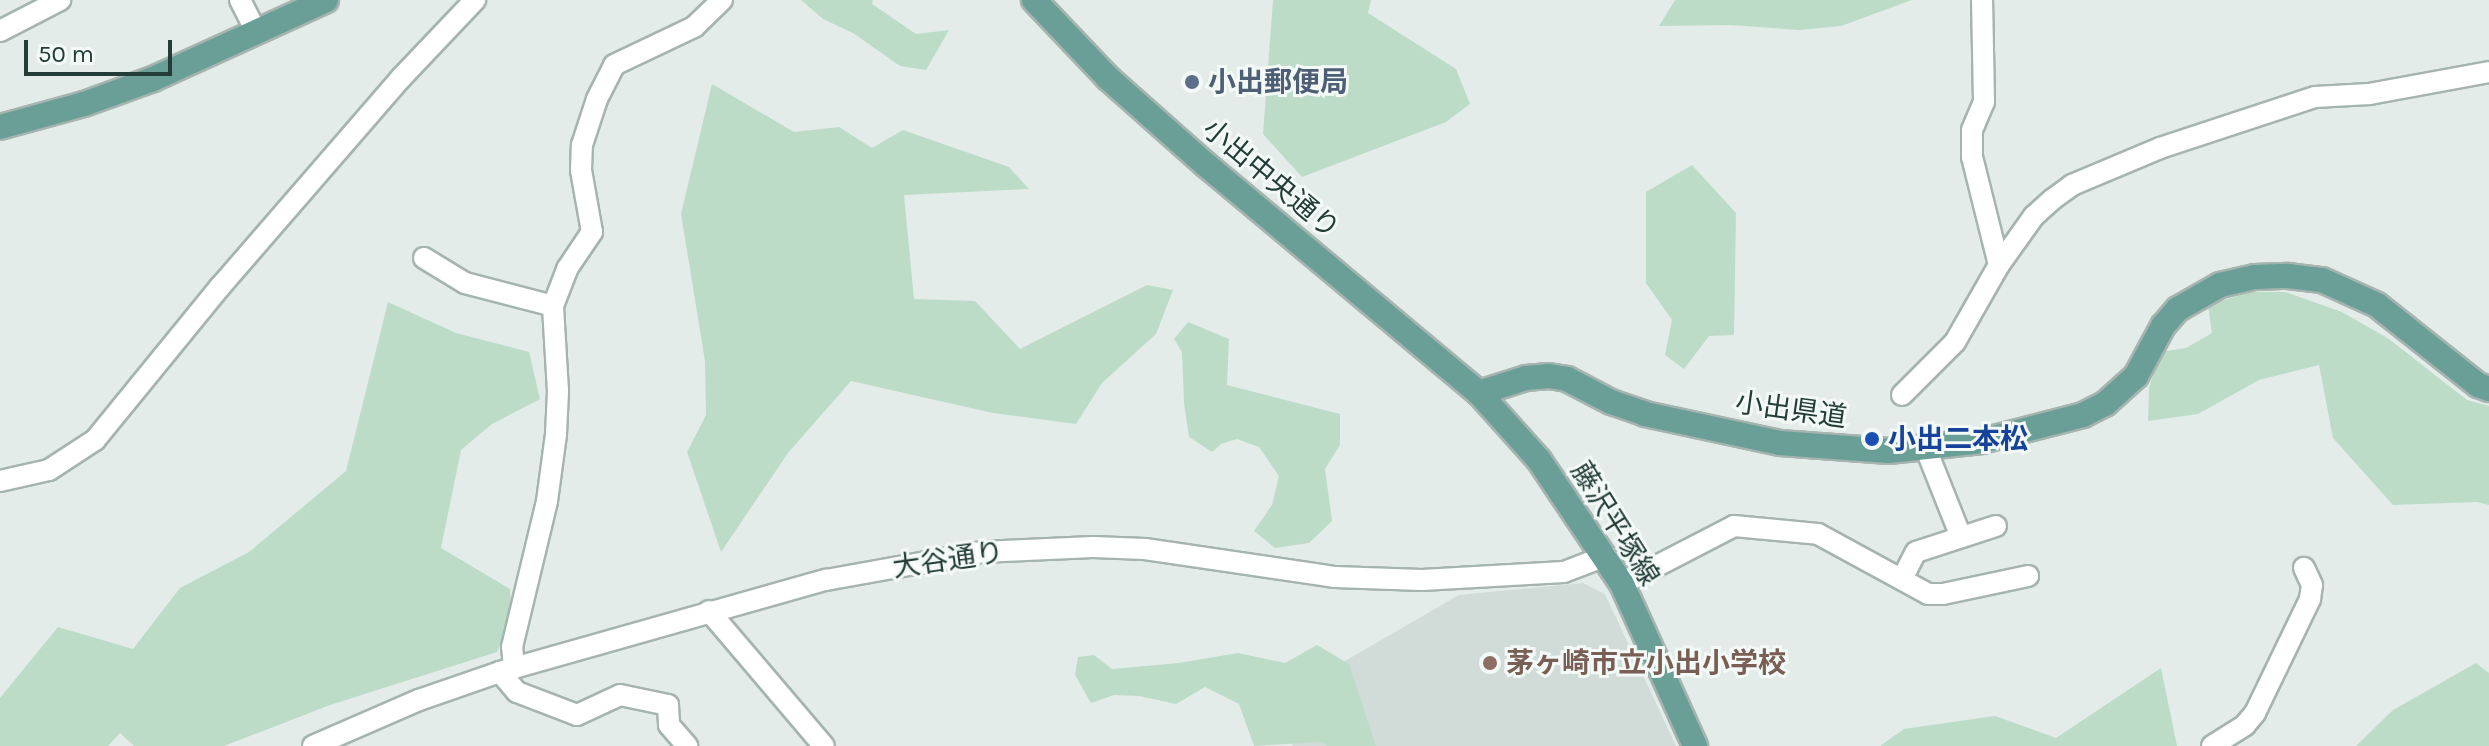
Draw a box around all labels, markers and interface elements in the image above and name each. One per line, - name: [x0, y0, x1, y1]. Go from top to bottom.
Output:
- scale bar: [28, 24, 176, 74]
- text: 50 m: [38, 40, 94, 68]
- place label: 小出郵便局: [1208, 65, 1348, 99]
- marker: 小出郵便局: [1183, 73, 1201, 91]
- street label: 小出中央通り: [1196, 112, 1346, 246]
- street label: 小出県道: [1733, 386, 1849, 434]
- place label: 小出二本松: [1888, 422, 2028, 456]
- marker: 小出二本松: [1863, 430, 1881, 448]
- street label: 藤沢平塚線: [1564, 456, 1666, 592]
- street label: 大谷通り: [890, 536, 1006, 584]
- place label: 茅ヶ崎市立小出小学校: [1506, 646, 1786, 680]
- marker: 茅ヶ崎市立小出小学校: [1481, 654, 1499, 672]

